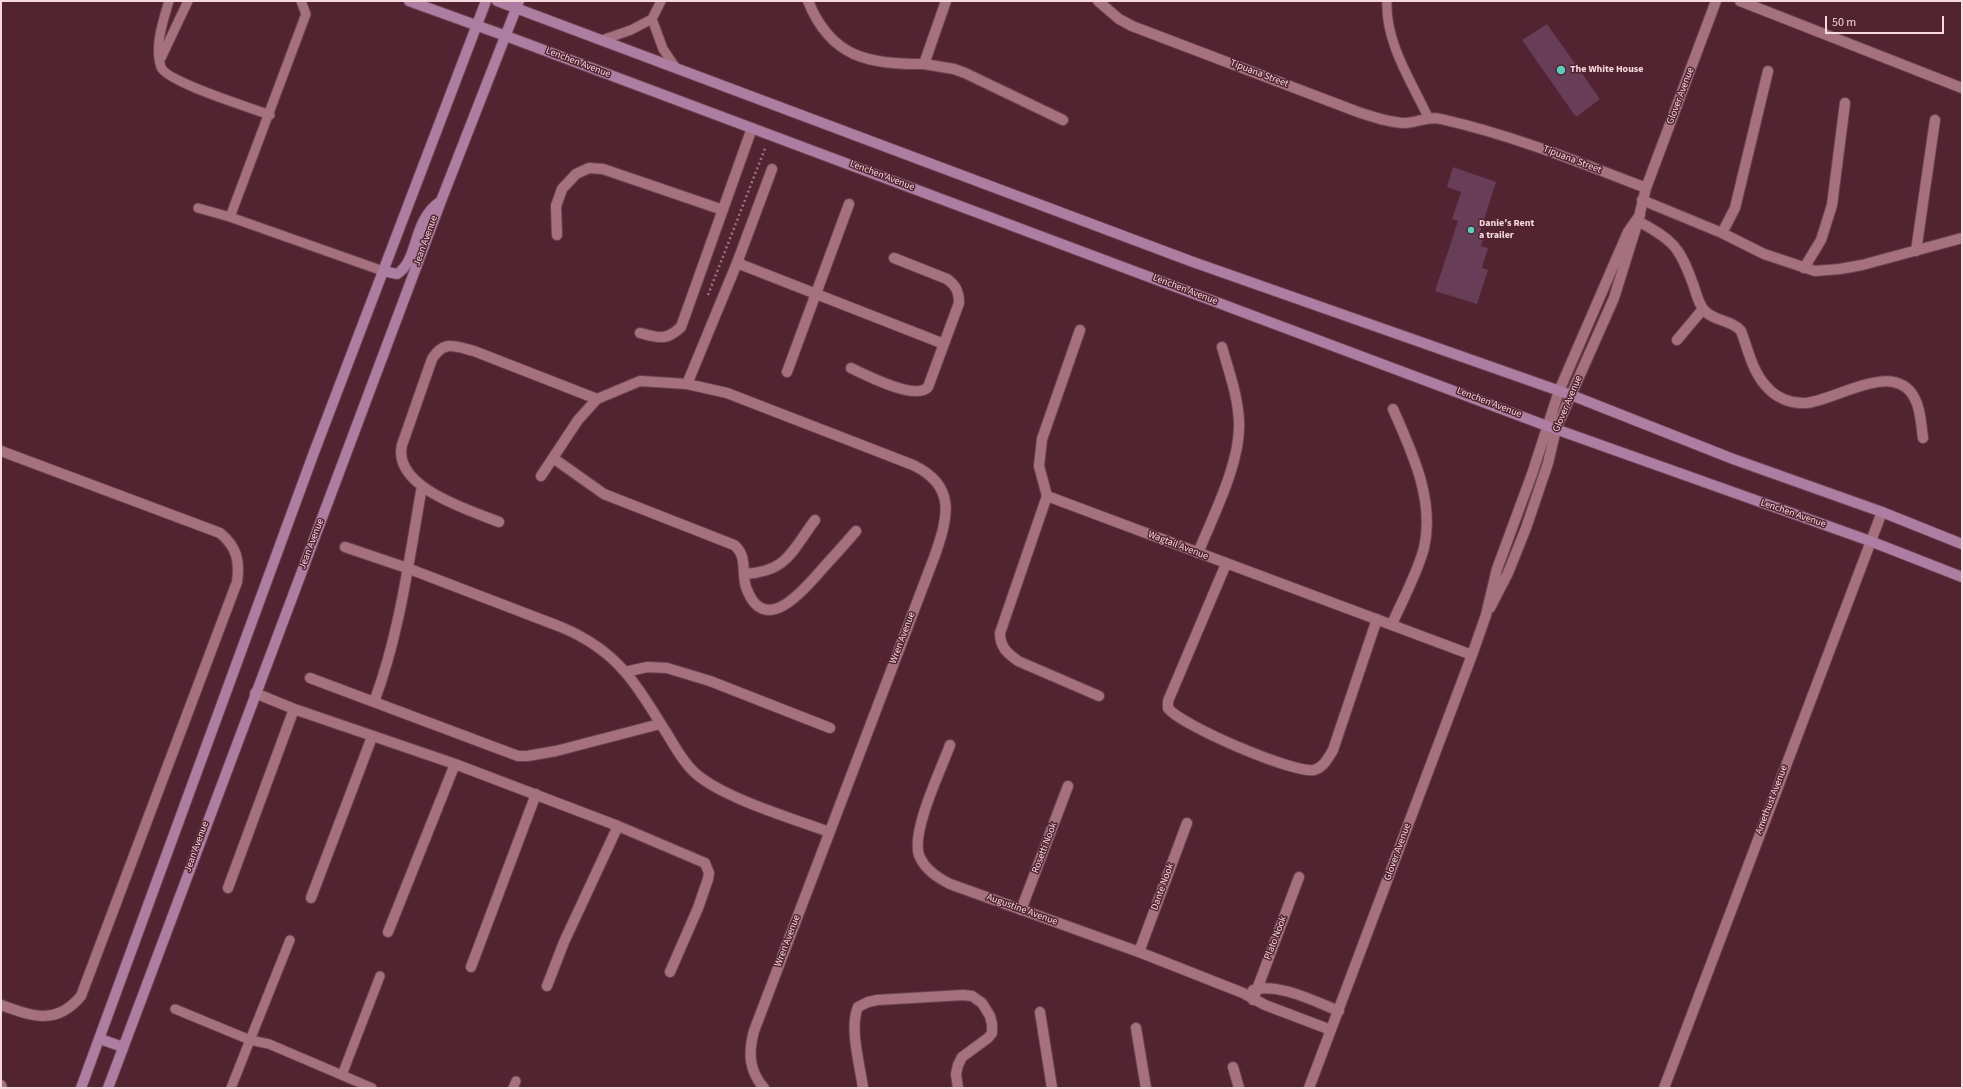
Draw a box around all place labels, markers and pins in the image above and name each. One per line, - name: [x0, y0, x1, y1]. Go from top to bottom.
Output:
- marker: The White House: [1555, 64, 1567, 76]
- place label: The White House: [1570, 64, 1643, 76]
- place label: Danie's Rent a trailer: [1479, 218, 1534, 242]
- marker: Danie's Rent a trailer: [1466, 225, 1476, 235]

